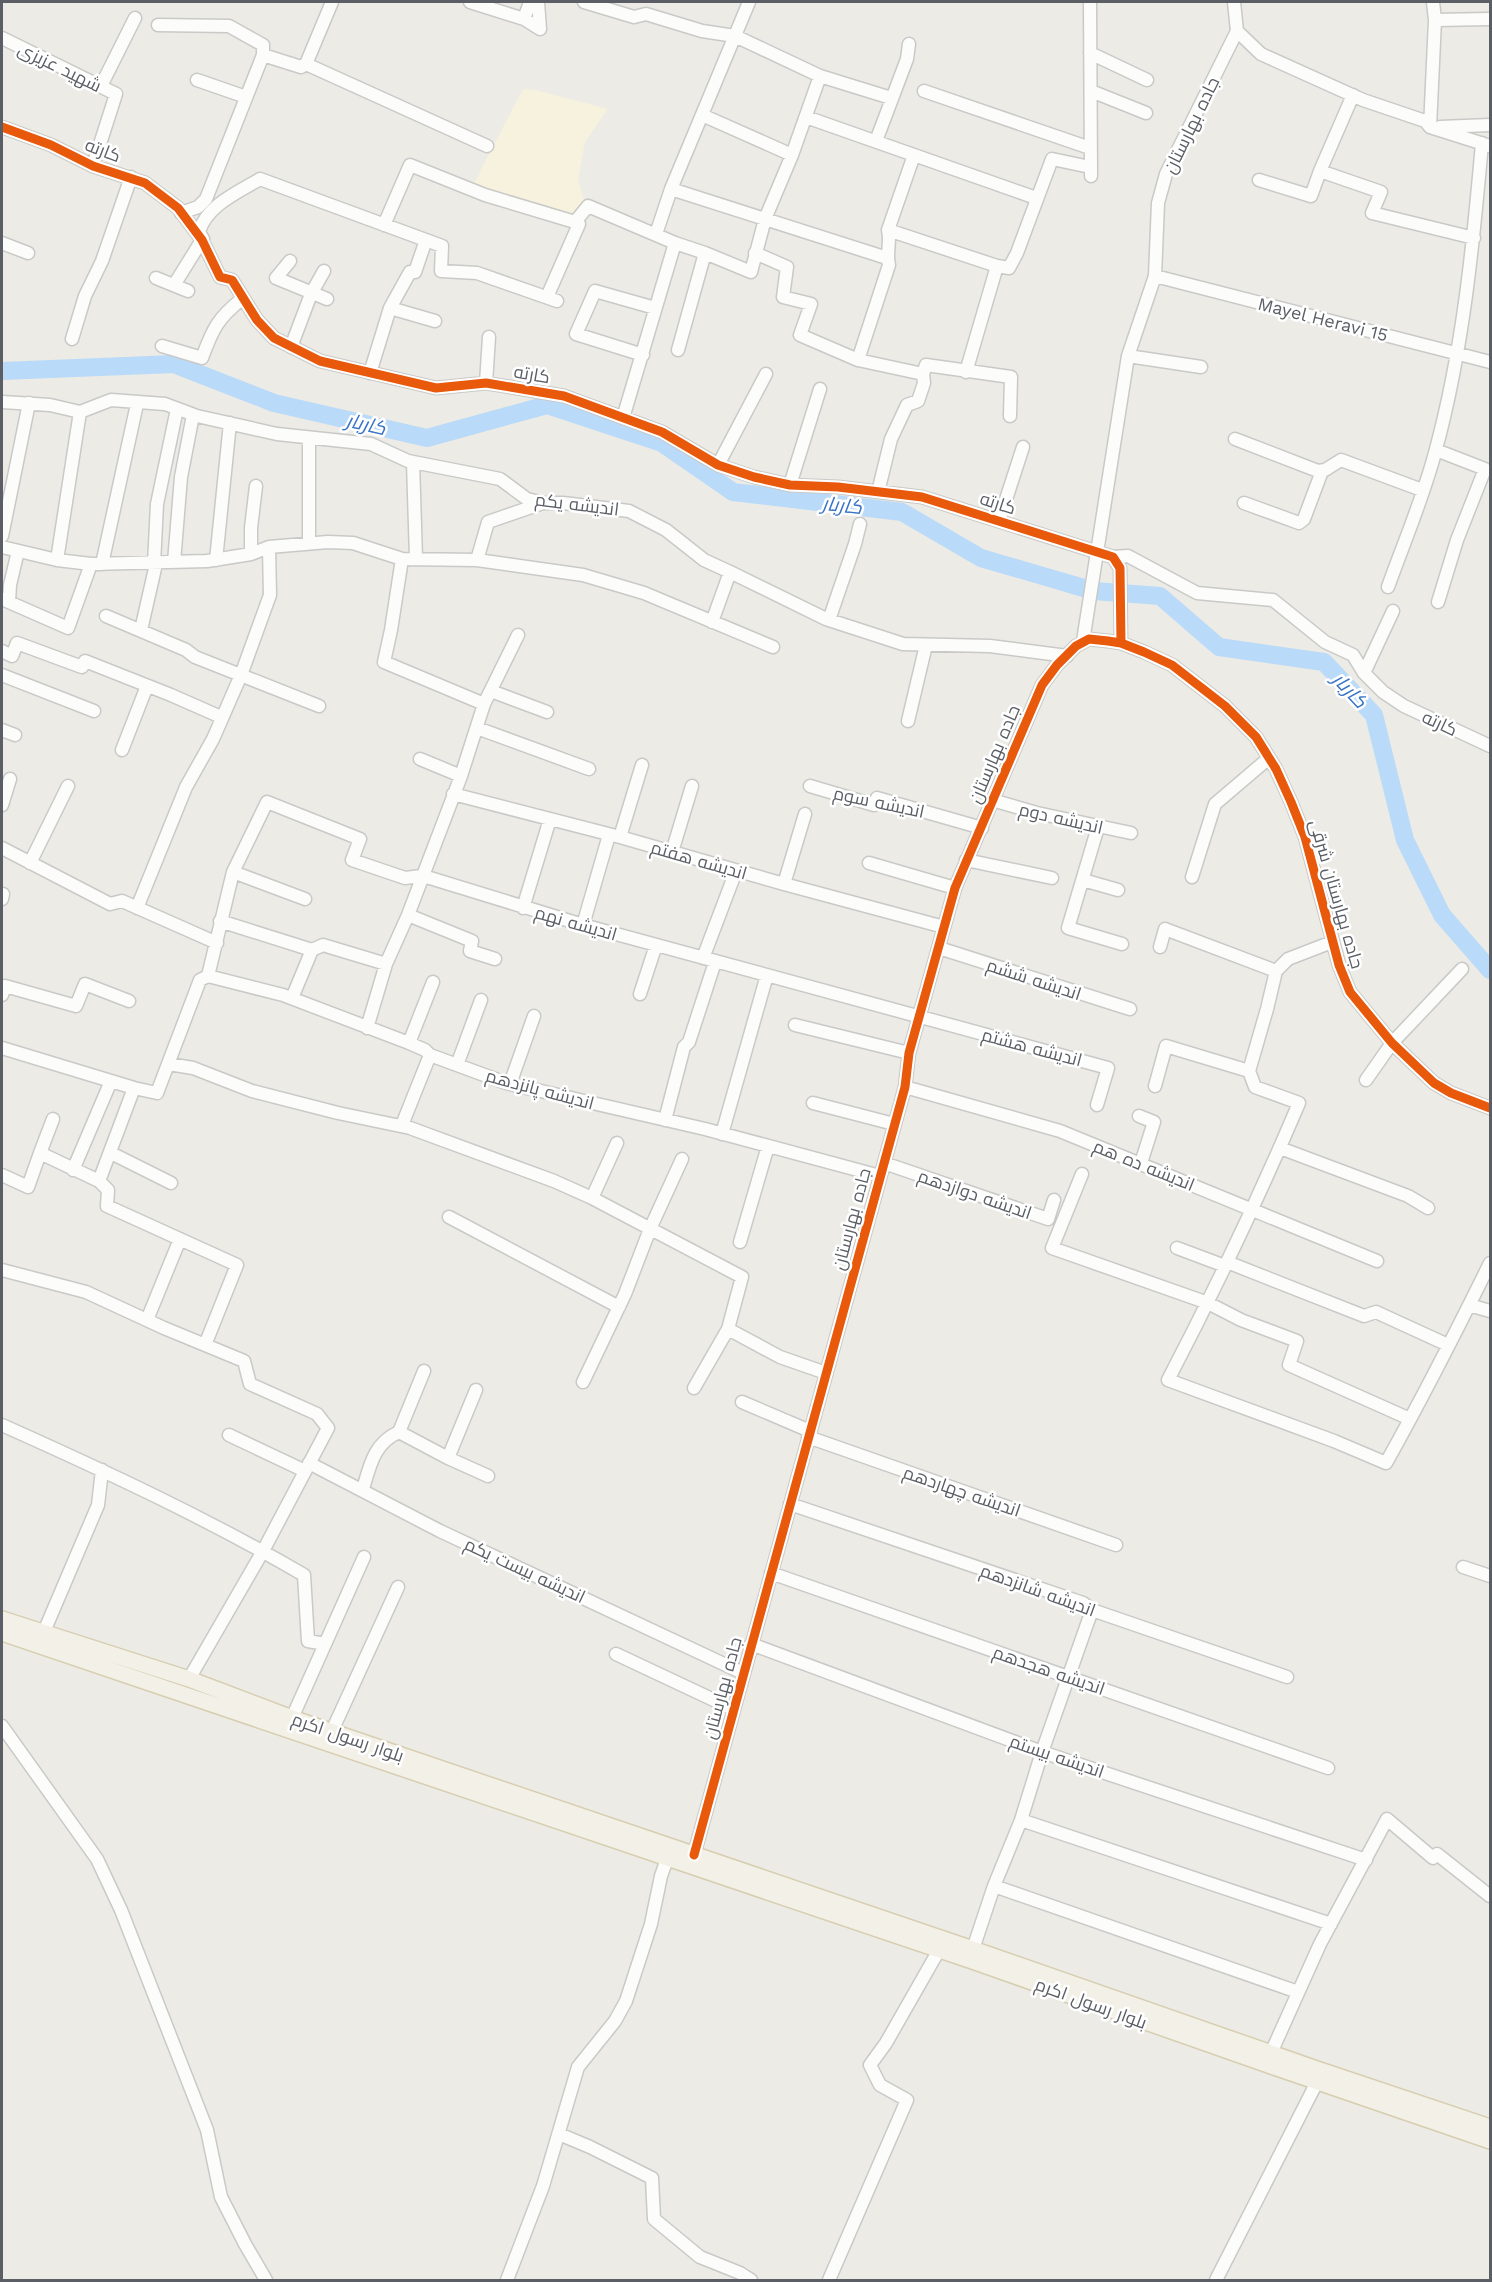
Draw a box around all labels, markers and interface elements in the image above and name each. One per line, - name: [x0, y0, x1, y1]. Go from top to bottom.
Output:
- street label: شهید عزیزی: [14, 38, 105, 97]
- street label: جاده بهارستان: [1159, 73, 1224, 177]
- street label: کارته: [82, 134, 124, 167]
- street label: Mayel Heravi 15: [1256, 293, 1390, 345]
- street label: کارته: [512, 360, 552, 388]
- water label: کاربار: [341, 407, 389, 440]
- street label: کارته: [977, 487, 1019, 520]
- street label: اندیشه یکم: [533, 488, 620, 522]
- water label: کاربار: [818, 490, 864, 519]
- water label: کاربار: [1325, 665, 1373, 713]
- street label: جاده بهارستان: [964, 702, 1025, 807]
- street label: کارته: [1419, 706, 1461, 741]
- street label: اندیشه سوم: [831, 782, 927, 824]
- street label: اندیشه دوم: [1016, 798, 1105, 840]
- street label: جاده بهارستان شرقی: [1305, 817, 1368, 971]
- street label: اندیشه هفتم: [648, 836, 750, 886]
- street label: اندیشه نهم: [532, 901, 620, 947]
- street label: اندیشه ششم: [983, 954, 1084, 1006]
- street label: اندیشه هشتم: [979, 1024, 1085, 1072]
- street label: اندیشه پانزدهم: [483, 1064, 596, 1115]
- street label: اندیشه ده هم: [1089, 1135, 1198, 1197]
- street label: اندیشه دوازدهم: [915, 1165, 1035, 1225]
- street label: جاده بهارستان: [827, 1166, 876, 1273]
- street label: اندیشه چهاردهم: [900, 1461, 1024, 1523]
- street label: اندیشه بیست یکم: [460, 1533, 589, 1609]
- street label: اندیشه شانزدهم: [977, 1559, 1099, 1623]
- street label: جاده بهارستان: [698, 1635, 747, 1742]
- street label: اندیشه هجدهم: [990, 1641, 1108, 1701]
- street label: بلوار رسول اکرم: [288, 1708, 407, 1768]
- street label: اندیشه بیستم: [1006, 1730, 1107, 1784]
- street label: بلوار رسول اکرم: [1032, 1973, 1150, 2035]

